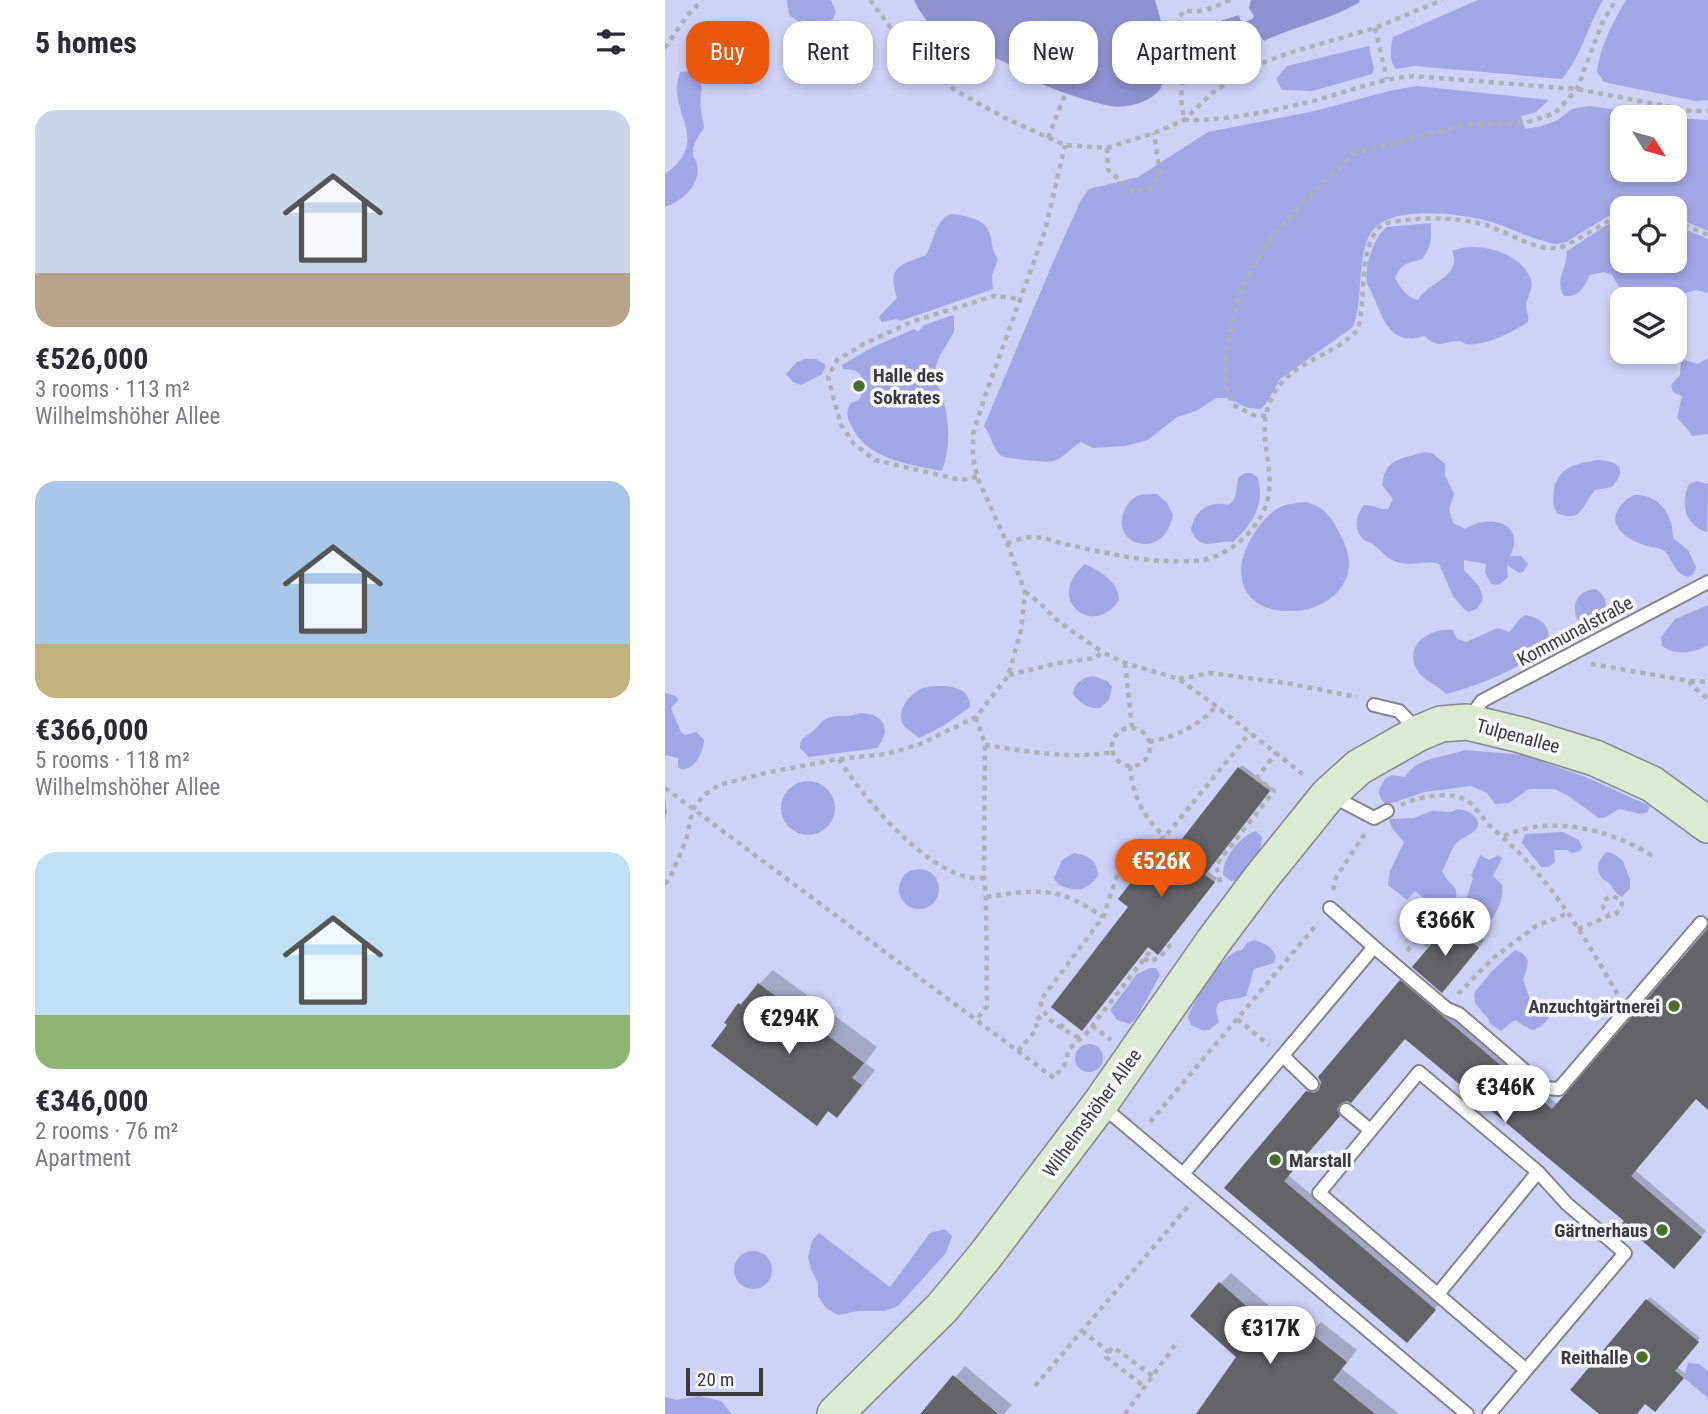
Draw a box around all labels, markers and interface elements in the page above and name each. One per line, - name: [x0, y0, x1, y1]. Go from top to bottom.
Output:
- chip: Buy: [686, 21, 769, 84]
- chip: Rent: [783, 21, 873, 84]
- chip: Filters: [887, 21, 995, 84]
- chip: New: [1009, 21, 1098, 84]
- chip: Apartment: [1112, 21, 1261, 84]
- icon: filters: [592, 23, 630, 61]
- text: 5 homes: [35, 25, 137, 60]
- north arrow: [1610, 105, 1687, 182]
- map controls: [1610, 105, 1687, 364]
- icon: home: [270, 155, 396, 281]
- button: locate: [1610, 196, 1687, 273]
- button: layers: [1610, 287, 1687, 364]
- text: €526,000: [35, 341, 148, 376]
- place label: Halle des Sokrates: [873, 364, 944, 409]
- text: 3 rooms · 113 m²: [35, 376, 190, 403]
- marker: Halle des Sokrates: [851, 378, 867, 394]
- text: Wilhelmshöher Allee: [35, 403, 220, 430]
- icon: home: [270, 526, 396, 652]
- street label: Kommunalstraße: [1513, 591, 1637, 671]
- text: €366,000: [35, 712, 148, 747]
- street label: Tulpenallee: [1474, 714, 1562, 758]
- text: 5 rooms · 118 m²: [35, 747, 190, 774]
- text: Wilhelmshöher Allee: [35, 774, 220, 801]
- pin: €526K: [1112, 839, 1210, 899]
- text: €526K: [1131, 848, 1191, 875]
- icon: home: [270, 897, 396, 1023]
- pin: €366K: [1396, 898, 1494, 958]
- text: €366K: [1415, 907, 1475, 934]
- place label: Anzuchtgärtnerei: [1528, 995, 1660, 1018]
- pin: €294K: [740, 996, 838, 1056]
- marker: Anzuchtgärtnerei: [1666, 998, 1682, 1014]
- text: €294K: [759, 1005, 819, 1032]
- street label: Wilhelmshöher Allee: [1038, 1044, 1146, 1182]
- pin: €346K: [1456, 1066, 1554, 1125]
- text: €346K: [1475, 1074, 1535, 1101]
- text: €346,000: [35, 1083, 148, 1118]
- text: 2 rooms · 76 m²: [35, 1118, 178, 1145]
- text: Apartment: [35, 1145, 131, 1172]
- place label: Marstall: [1289, 1149, 1352, 1172]
- marker: Marstall: [1267, 1152, 1283, 1168]
- place label: Gärtnerhaus: [1554, 1219, 1648, 1242]
- marker: Gärtnerhaus: [1654, 1222, 1670, 1238]
- pin: €317K: [1221, 1306, 1319, 1366]
- text: €317K: [1240, 1315, 1300, 1342]
- place label: Reithalle: [1561, 1346, 1628, 1369]
- marker: Reithalle: [1634, 1349, 1650, 1365]
- scale bar: [686, 1365, 763, 1397]
- text: 20 m: [697, 1368, 734, 1391]

